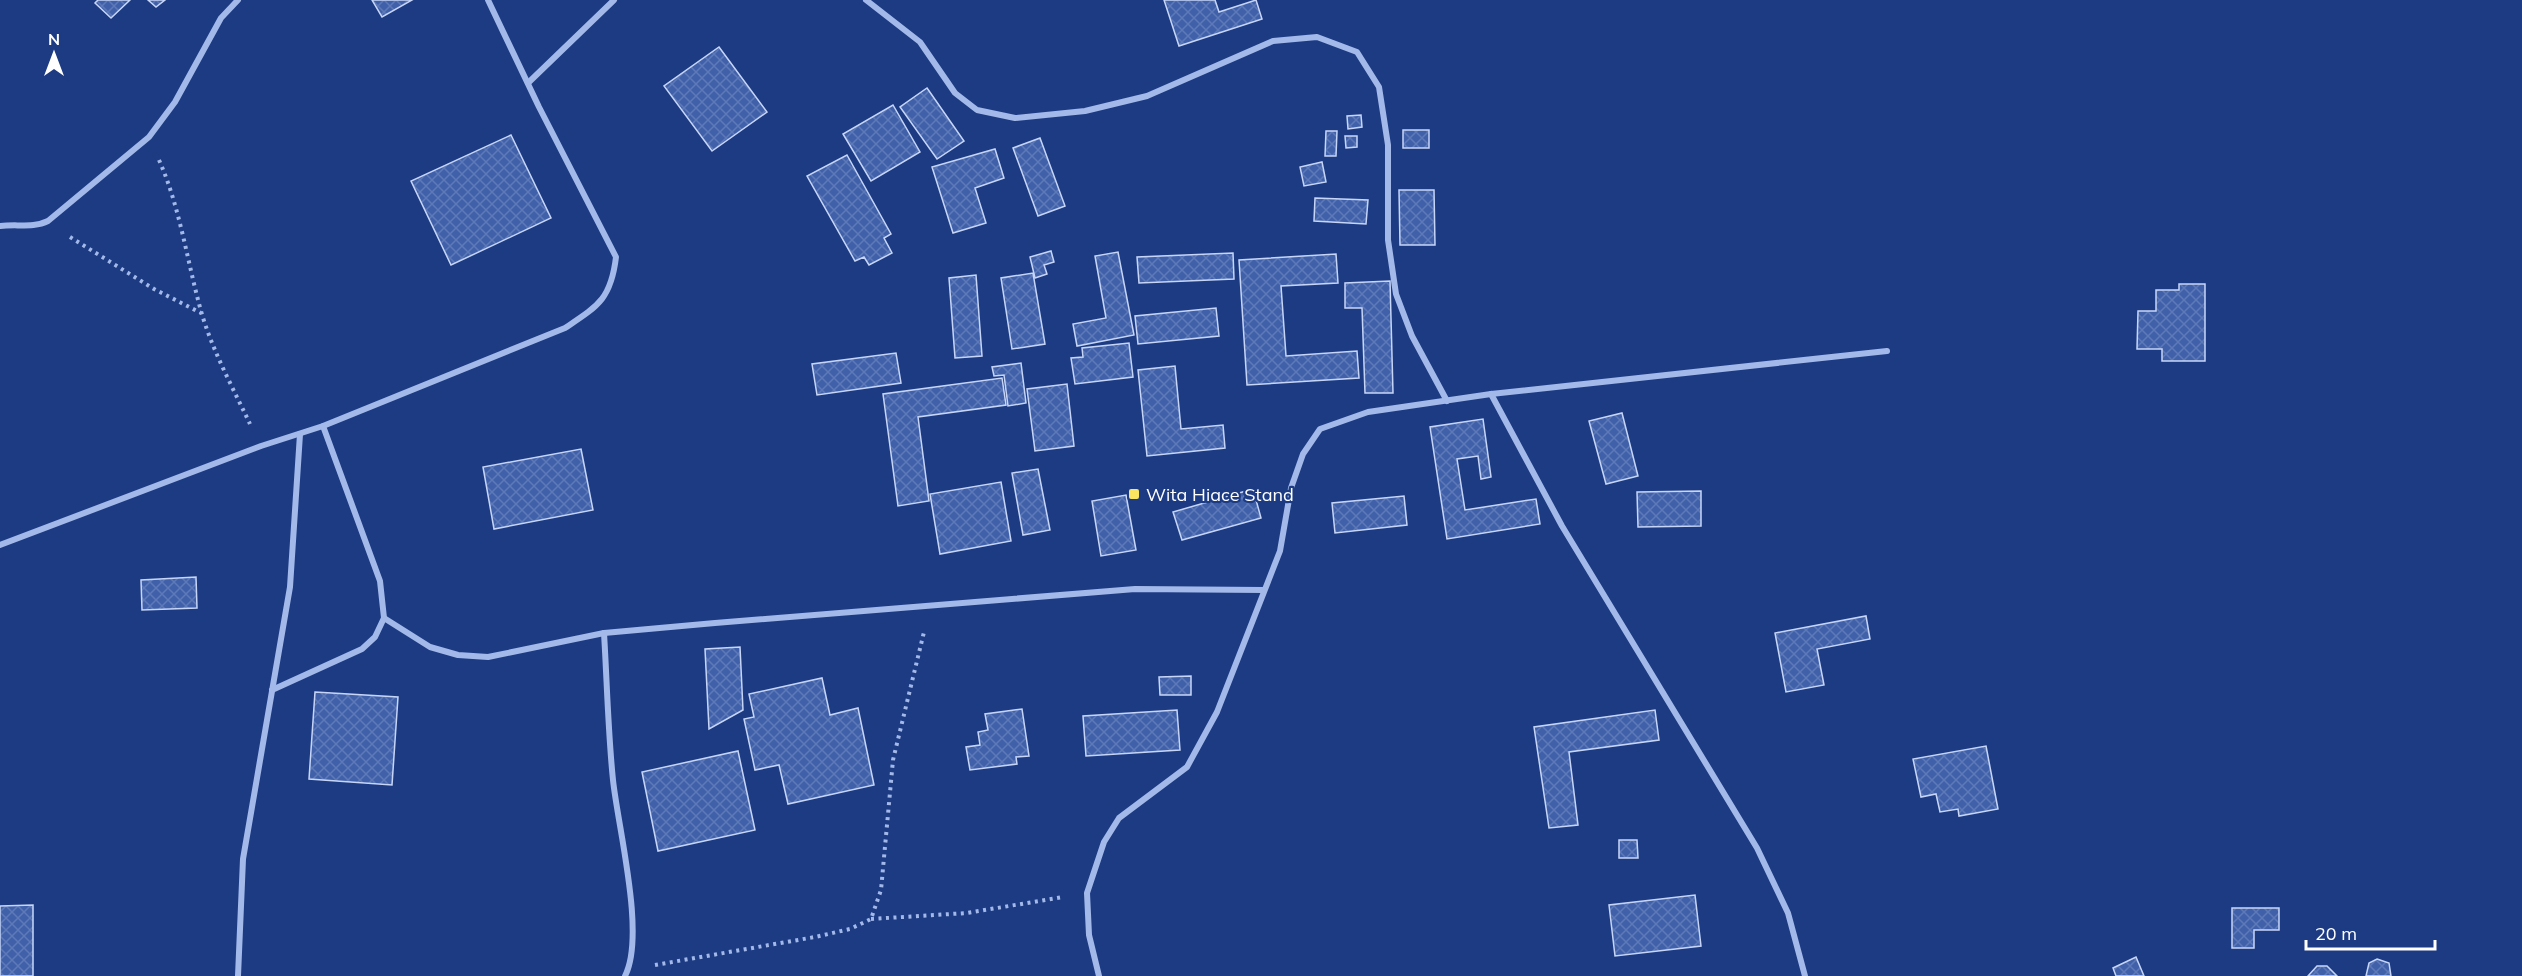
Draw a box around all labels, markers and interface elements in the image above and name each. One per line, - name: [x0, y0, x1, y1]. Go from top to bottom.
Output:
- north arrow: [24, 24, 84, 84]
- text: N: [48, 29, 60, 49]
- place label: Wita Hiace Stand: [1146, 483, 1294, 506]
- marker: Wita Hiace Stand: [1127, 487, 1141, 501]
- scale bar: [2306, 913, 2435, 951]
- text: 20 m: [2315, 922, 2357, 945]

